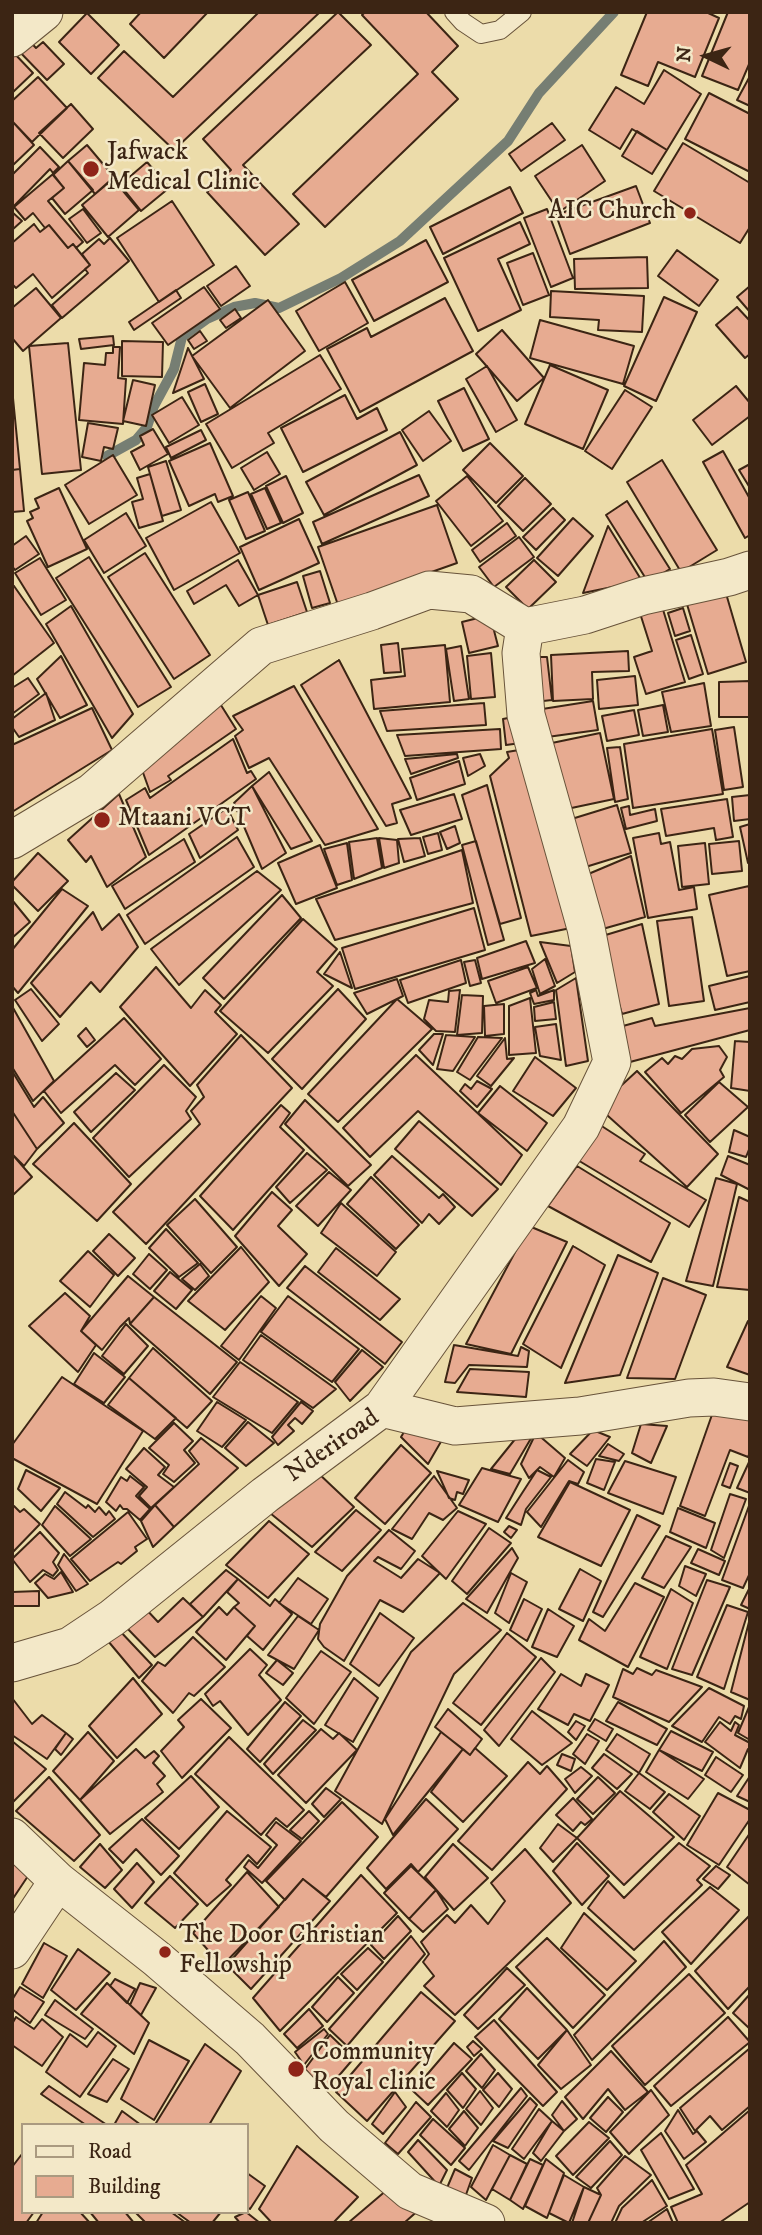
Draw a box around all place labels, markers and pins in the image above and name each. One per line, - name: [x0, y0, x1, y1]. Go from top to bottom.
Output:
- place label: Jafwack Medical Clinic: [107, 138, 260, 200]
- marker: Jafwack Medical Clinic: [81, 159, 101, 179]
- place label: AIC Church: [548, 197, 676, 229]
- marker: AIC Church: [682, 205, 698, 221]
- place label: Mtaani VCT: [118, 804, 251, 836]
- marker: Mtaani VCT: [92, 810, 112, 830]
- place label: The Door Christian Fellowship: [179, 1921, 384, 1982]
- marker: The Door Christian Fellowship: [157, 1944, 173, 1960]
- place label: Community Royal clinic: [312, 2038, 436, 2100]
- marker: Community Royal clinic: [286, 2059, 306, 2079]

